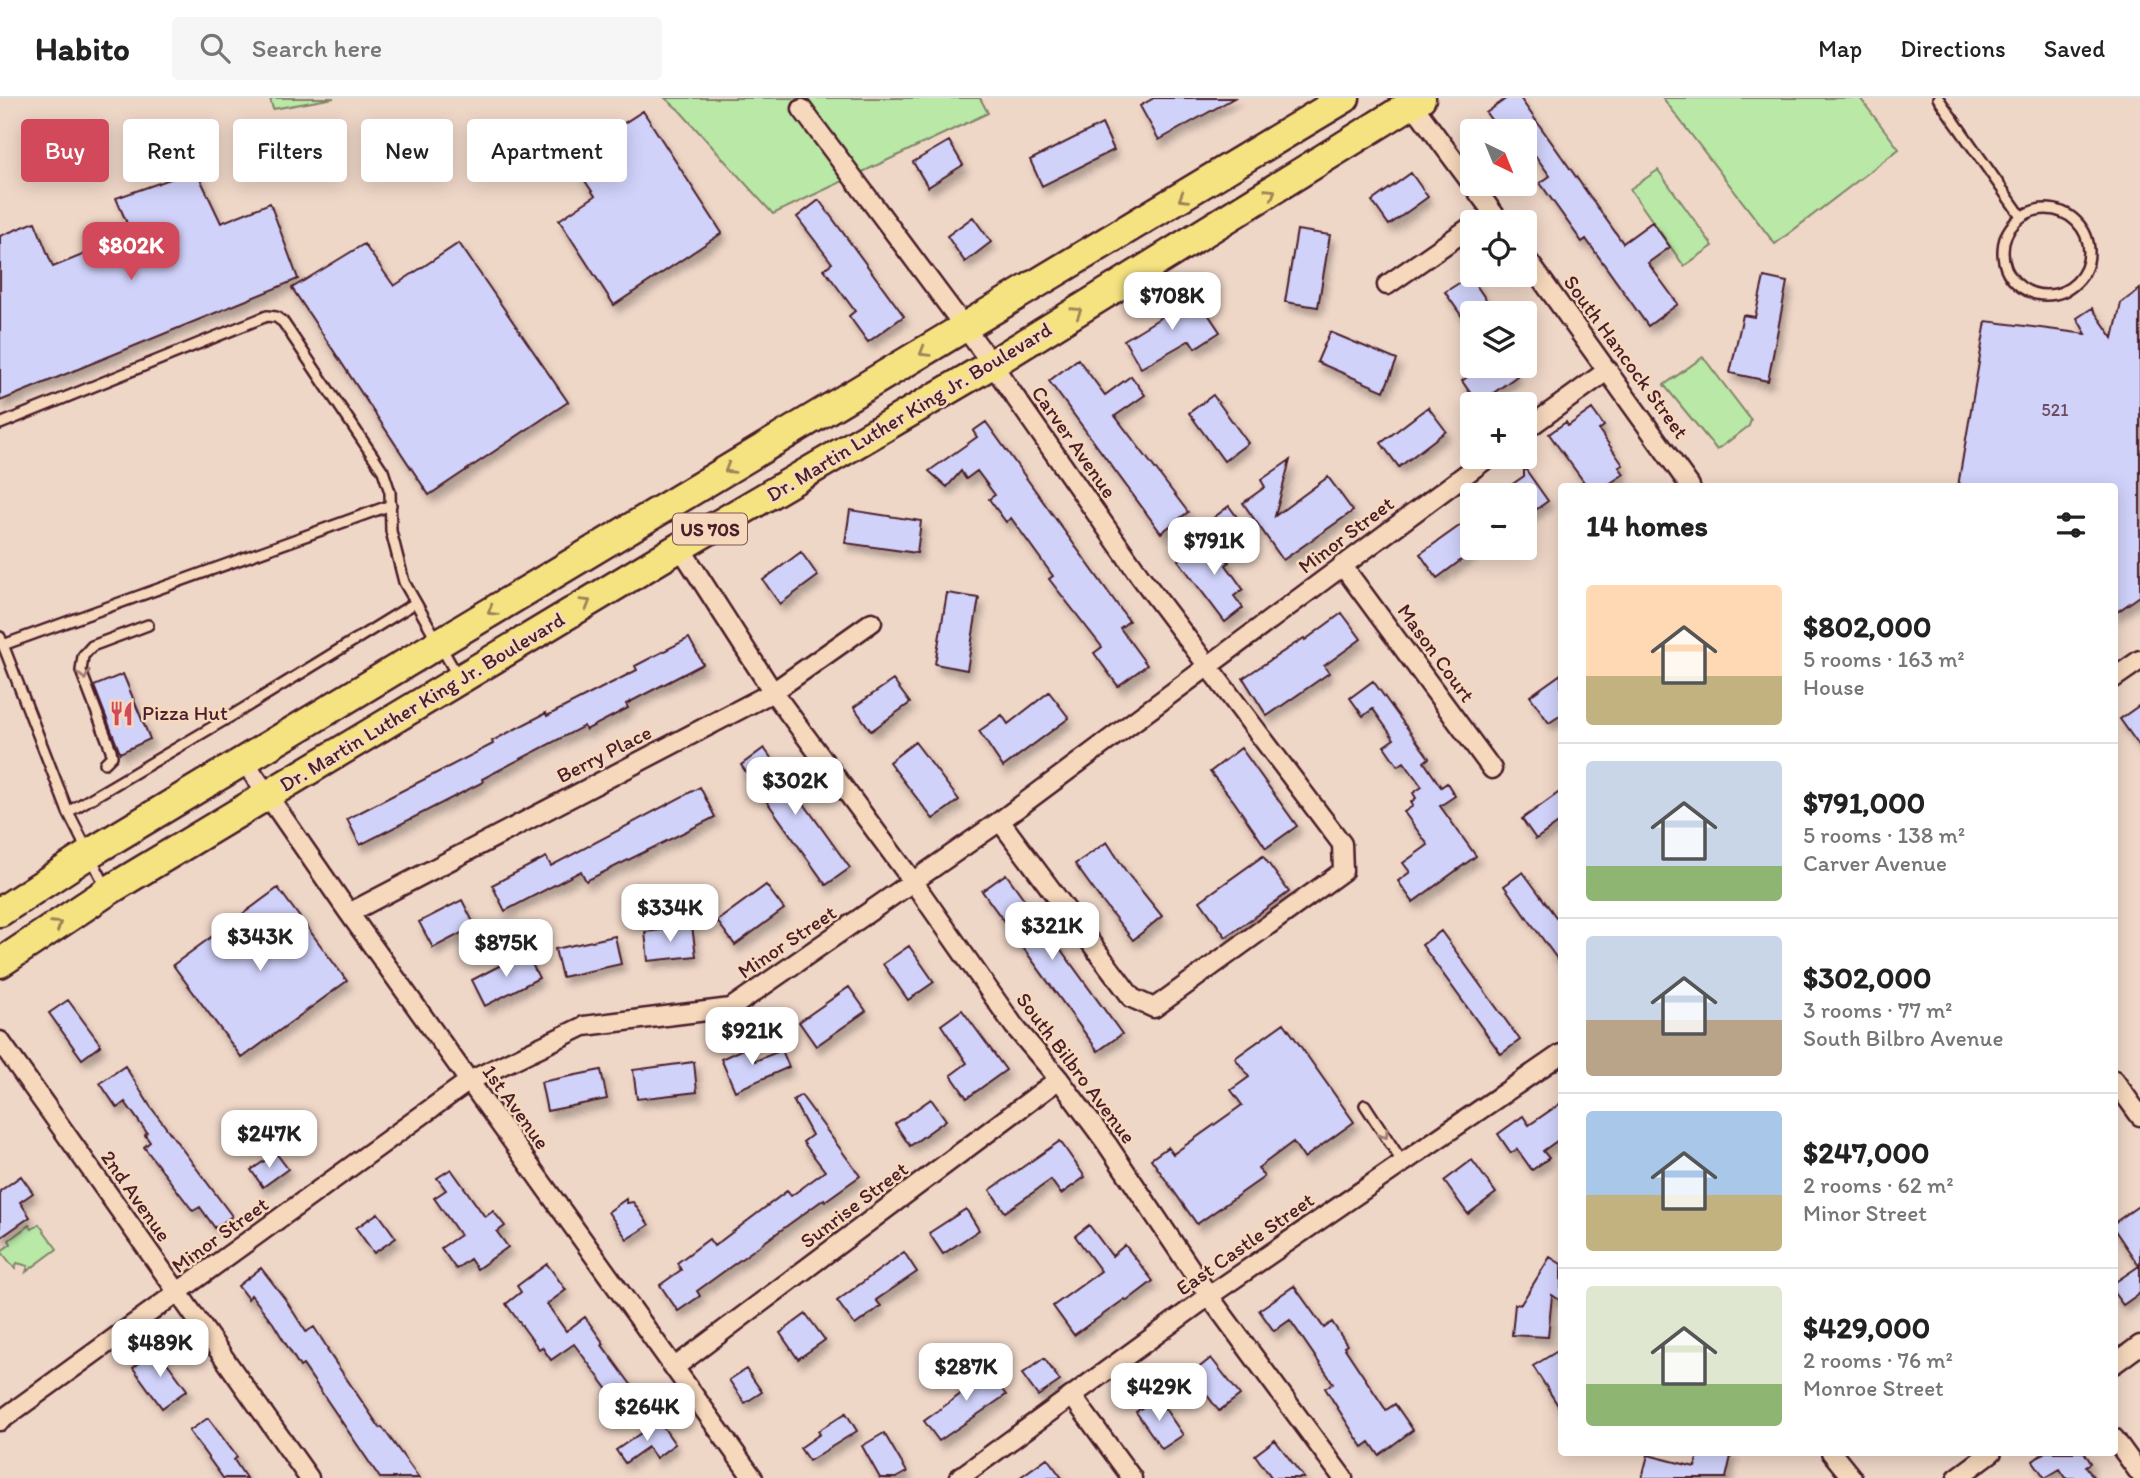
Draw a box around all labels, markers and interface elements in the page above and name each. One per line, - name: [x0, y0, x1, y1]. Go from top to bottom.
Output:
- search box: [172, 17, 662, 80]
- text: Habito: [35, 29, 130, 68]
- icon: search: [196, 29, 234, 67]
- text: Search here: [252, 32, 382, 64]
- text: Map: [1818, 34, 1862, 63]
- text: Directions: [1900, 34, 2006, 63]
- text: Saved: [2044, 34, 2105, 63]
- chip: Buy: [21, 119, 109, 182]
- chip: Rent: [123, 119, 219, 182]
- chip: Filters: [233, 119, 347, 182]
- chip: New: [361, 119, 453, 182]
- chip: Apartment: [467, 119, 627, 182]
- north arrow: [1460, 119, 1536, 196]
- map controls: [1460, 119, 1537, 560]
- one-way arrow: [1263, 188, 1276, 201]
- one-way arrow: [1177, 189, 1190, 202]
- button: locate: [1460, 210, 1537, 287]
- pin: $802K: [82, 222, 180, 282]
- text: $802K: [98, 231, 164, 259]
- street label: South Hancock Street: [1559, 270, 1694, 443]
- pin: $708K: [1123, 272, 1221, 332]
- text: $708K: [1140, 281, 1204, 309]
- button: layers: [1460, 301, 1537, 378]
- one-way arrow: [1069, 307, 1082, 320]
- street label: Dr. Martin Luther King Jr. Boulevard: [762, 316, 1056, 507]
- one-way arrow: [919, 343, 932, 356]
- street label: Carver Avenue: [1027, 381, 1122, 503]
- button: +: [1460, 392, 1537, 469]
- house number: 521: [2041, 399, 2069, 421]
- one-way arrow: [724, 461, 737, 474]
- button: −: [1460, 483, 1537, 560]
- street label: Minor Street: [1293, 491, 1398, 579]
- icon: filters: [2052, 506, 2090, 544]
- text: 14 homes: [1586, 507, 1708, 544]
- road number: US 70S: [673, 514, 747, 544]
- pin: $791K: [1165, 518, 1263, 577]
- text: $791K: [1184, 526, 1244, 554]
- one-way arrow: [579, 599, 592, 612]
- street label: Mason Court: [1392, 599, 1480, 707]
- one-way arrow: [487, 603, 500, 616]
- street label: Dr. Martin Luther King Jr. Boulevard: [275, 606, 569, 797]
- text: $802,000: [1803, 608, 1931, 645]
- icon: home: [1642, 613, 1726, 697]
- text: 5 rooms · 163 m²: [1803, 645, 1965, 673]
- one-way arrow: [76, 668, 91, 680]
- text: House: [1803, 673, 1865, 701]
- restaurant icon: Pizza Hut: [108, 699, 136, 727]
- place label: Pizza Hut: [142, 700, 228, 725]
- street label: Berry Place: [552, 719, 655, 788]
- pin: $302K: [746, 758, 844, 817]
- text: $302K: [762, 766, 828, 794]
- text: $791,000: [1803, 784, 1925, 821]
- icon: home: [1642, 789, 1726, 873]
- text: 5 rooms · 138 m²: [1803, 821, 1965, 849]
- text: Carver Avenue: [1803, 849, 1947, 877]
- pin: $334K: [621, 884, 719, 944]
- text: $334K: [637, 893, 703, 921]
- street label: Minor Street: [733, 900, 841, 984]
- pin: $321K: [1003, 902, 1101, 962]
- text: $321K: [1021, 911, 1083, 939]
- pin: $343K: [211, 914, 309, 973]
- pin: $875K: [457, 920, 555, 979]
- one-way arrow: [49, 921, 62, 933]
- text: $343K: [227, 922, 293, 950]
- text: $875K: [475, 928, 537, 956]
- text: $302,000: [1803, 959, 1931, 996]
- icon: home: [1642, 964, 1726, 1048]
- street label: South Bilbro Avenue: [1011, 987, 1141, 1148]
- text: 3 rooms · 77 m²: [1803, 996, 1953, 1024]
- pin: $921K: [703, 1007, 801, 1067]
- text: $921K: [721, 1016, 783, 1044]
- text: South Bilbro Avenue: [1803, 1024, 2003, 1052]
- street label: 1st Avenue: [477, 1060, 555, 1154]
- pin: $247K: [220, 1110, 318, 1170]
- text: $247K: [237, 1119, 301, 1147]
- one-way arrow: [1376, 1126, 1389, 1139]
- text: $247,000: [1803, 1134, 1929, 1171]
- icon: home: [1642, 1139, 1726, 1223]
- street label: 2nd Avenue: [96, 1145, 177, 1246]
- street label: Sunrise Street: [795, 1156, 913, 1253]
- text: 2 rooms · 62 m²: [1803, 1171, 1954, 1199]
- street label: East Castle Street: [1171, 1187, 1318, 1300]
- street label: Minor Street: [167, 1191, 273, 1278]
- text: Minor Street: [1803, 1199, 1927, 1227]
- text: $429,000: [1803, 1309, 1930, 1346]
- icon: home: [1642, 1314, 1726, 1398]
- pin: $489K: [111, 1320, 209, 1379]
- text: $489K: [128, 1328, 192, 1356]
- pin: $287K: [917, 1344, 1015, 1403]
- text: 2 rooms · 76 m²: [1803, 1346, 1953, 1374]
- text: $287K: [935, 1352, 997, 1380]
- pin: $429K: [1110, 1364, 1208, 1423]
- text: $429K: [1127, 1372, 1191, 1400]
- text: Monroe Street: [1803, 1374, 1944, 1402]
- pin: $264K: [598, 1384, 696, 1443]
- text: $264K: [615, 1392, 679, 1420]

